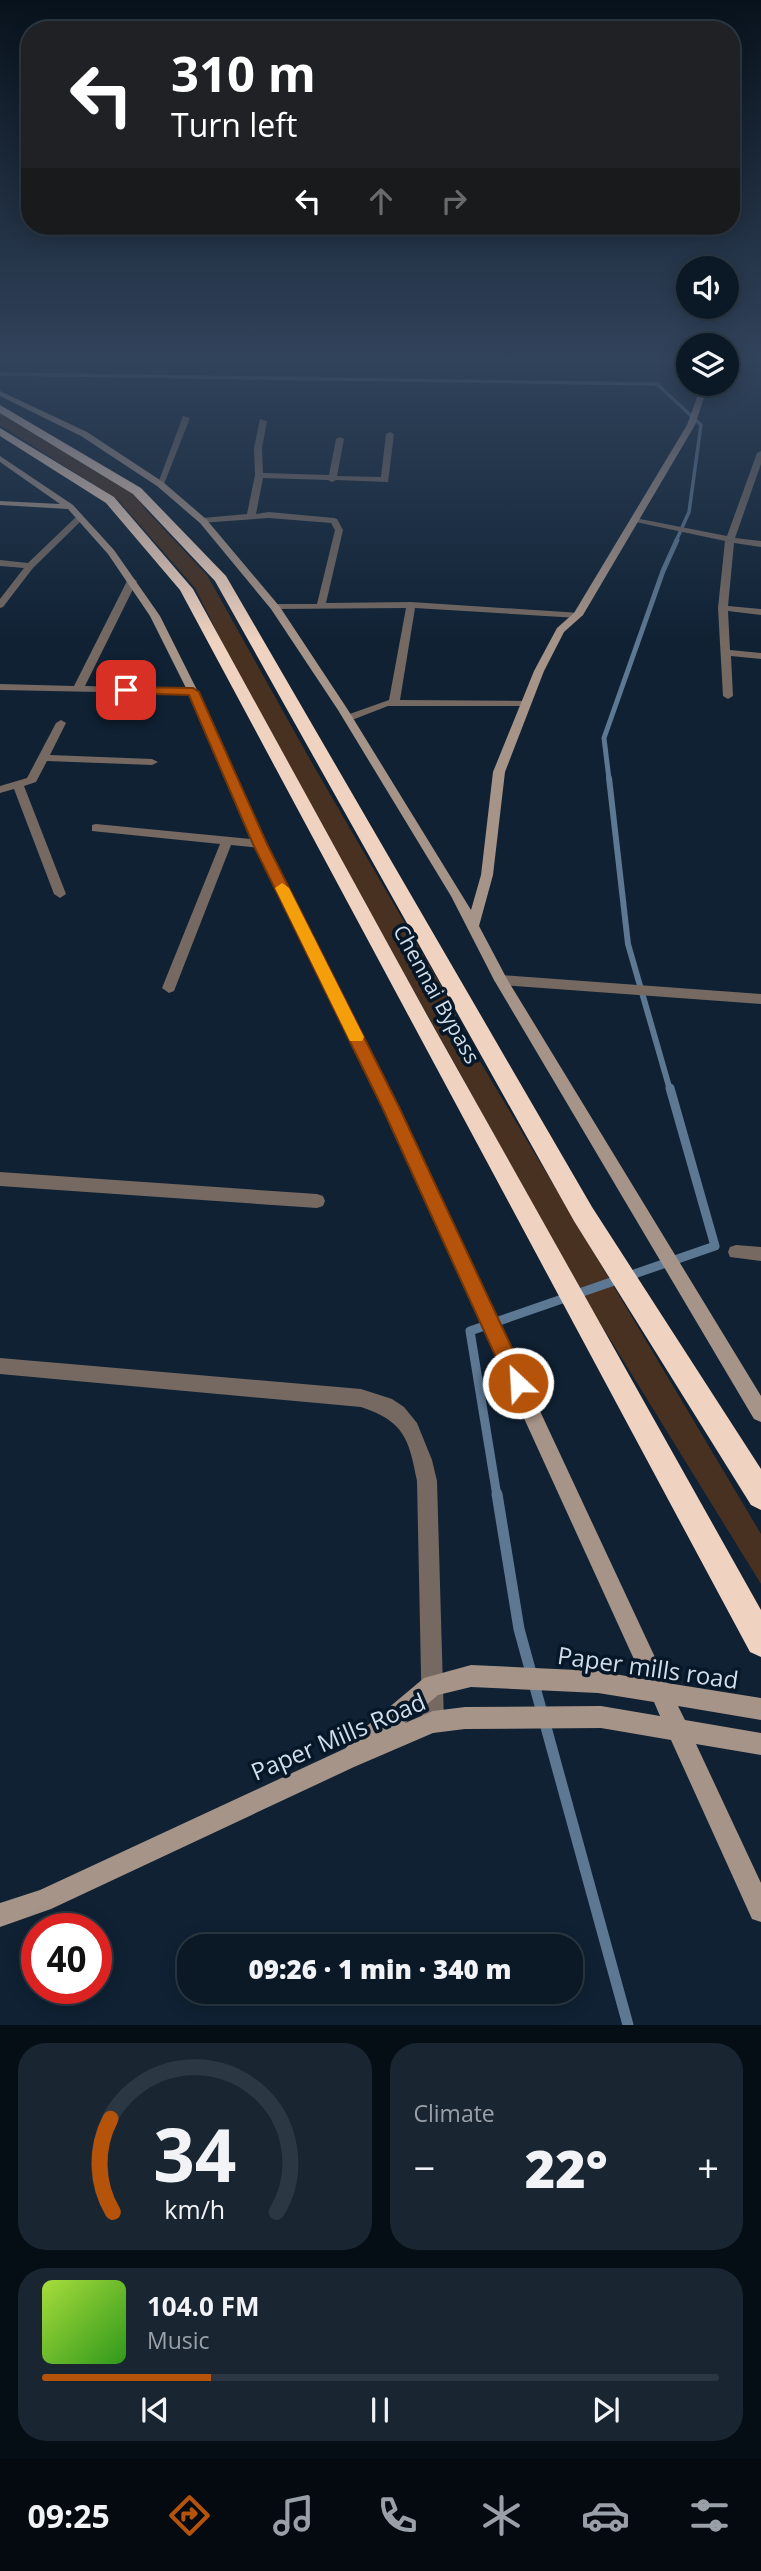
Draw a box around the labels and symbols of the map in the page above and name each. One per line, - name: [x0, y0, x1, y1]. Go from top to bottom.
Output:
- pin: [96, 660, 156, 720]
- street label: Chennai Bypass: [387, 920, 487, 1068]
- position arrow: [481, 1346, 555, 1420]
- street label: Paper mills road: [555, 1638, 741, 1696]
- street label: Paper Mills Road: [246, 1684, 430, 1788]
- speed limit sign: 40: [21, 1913, 112, 2004]

